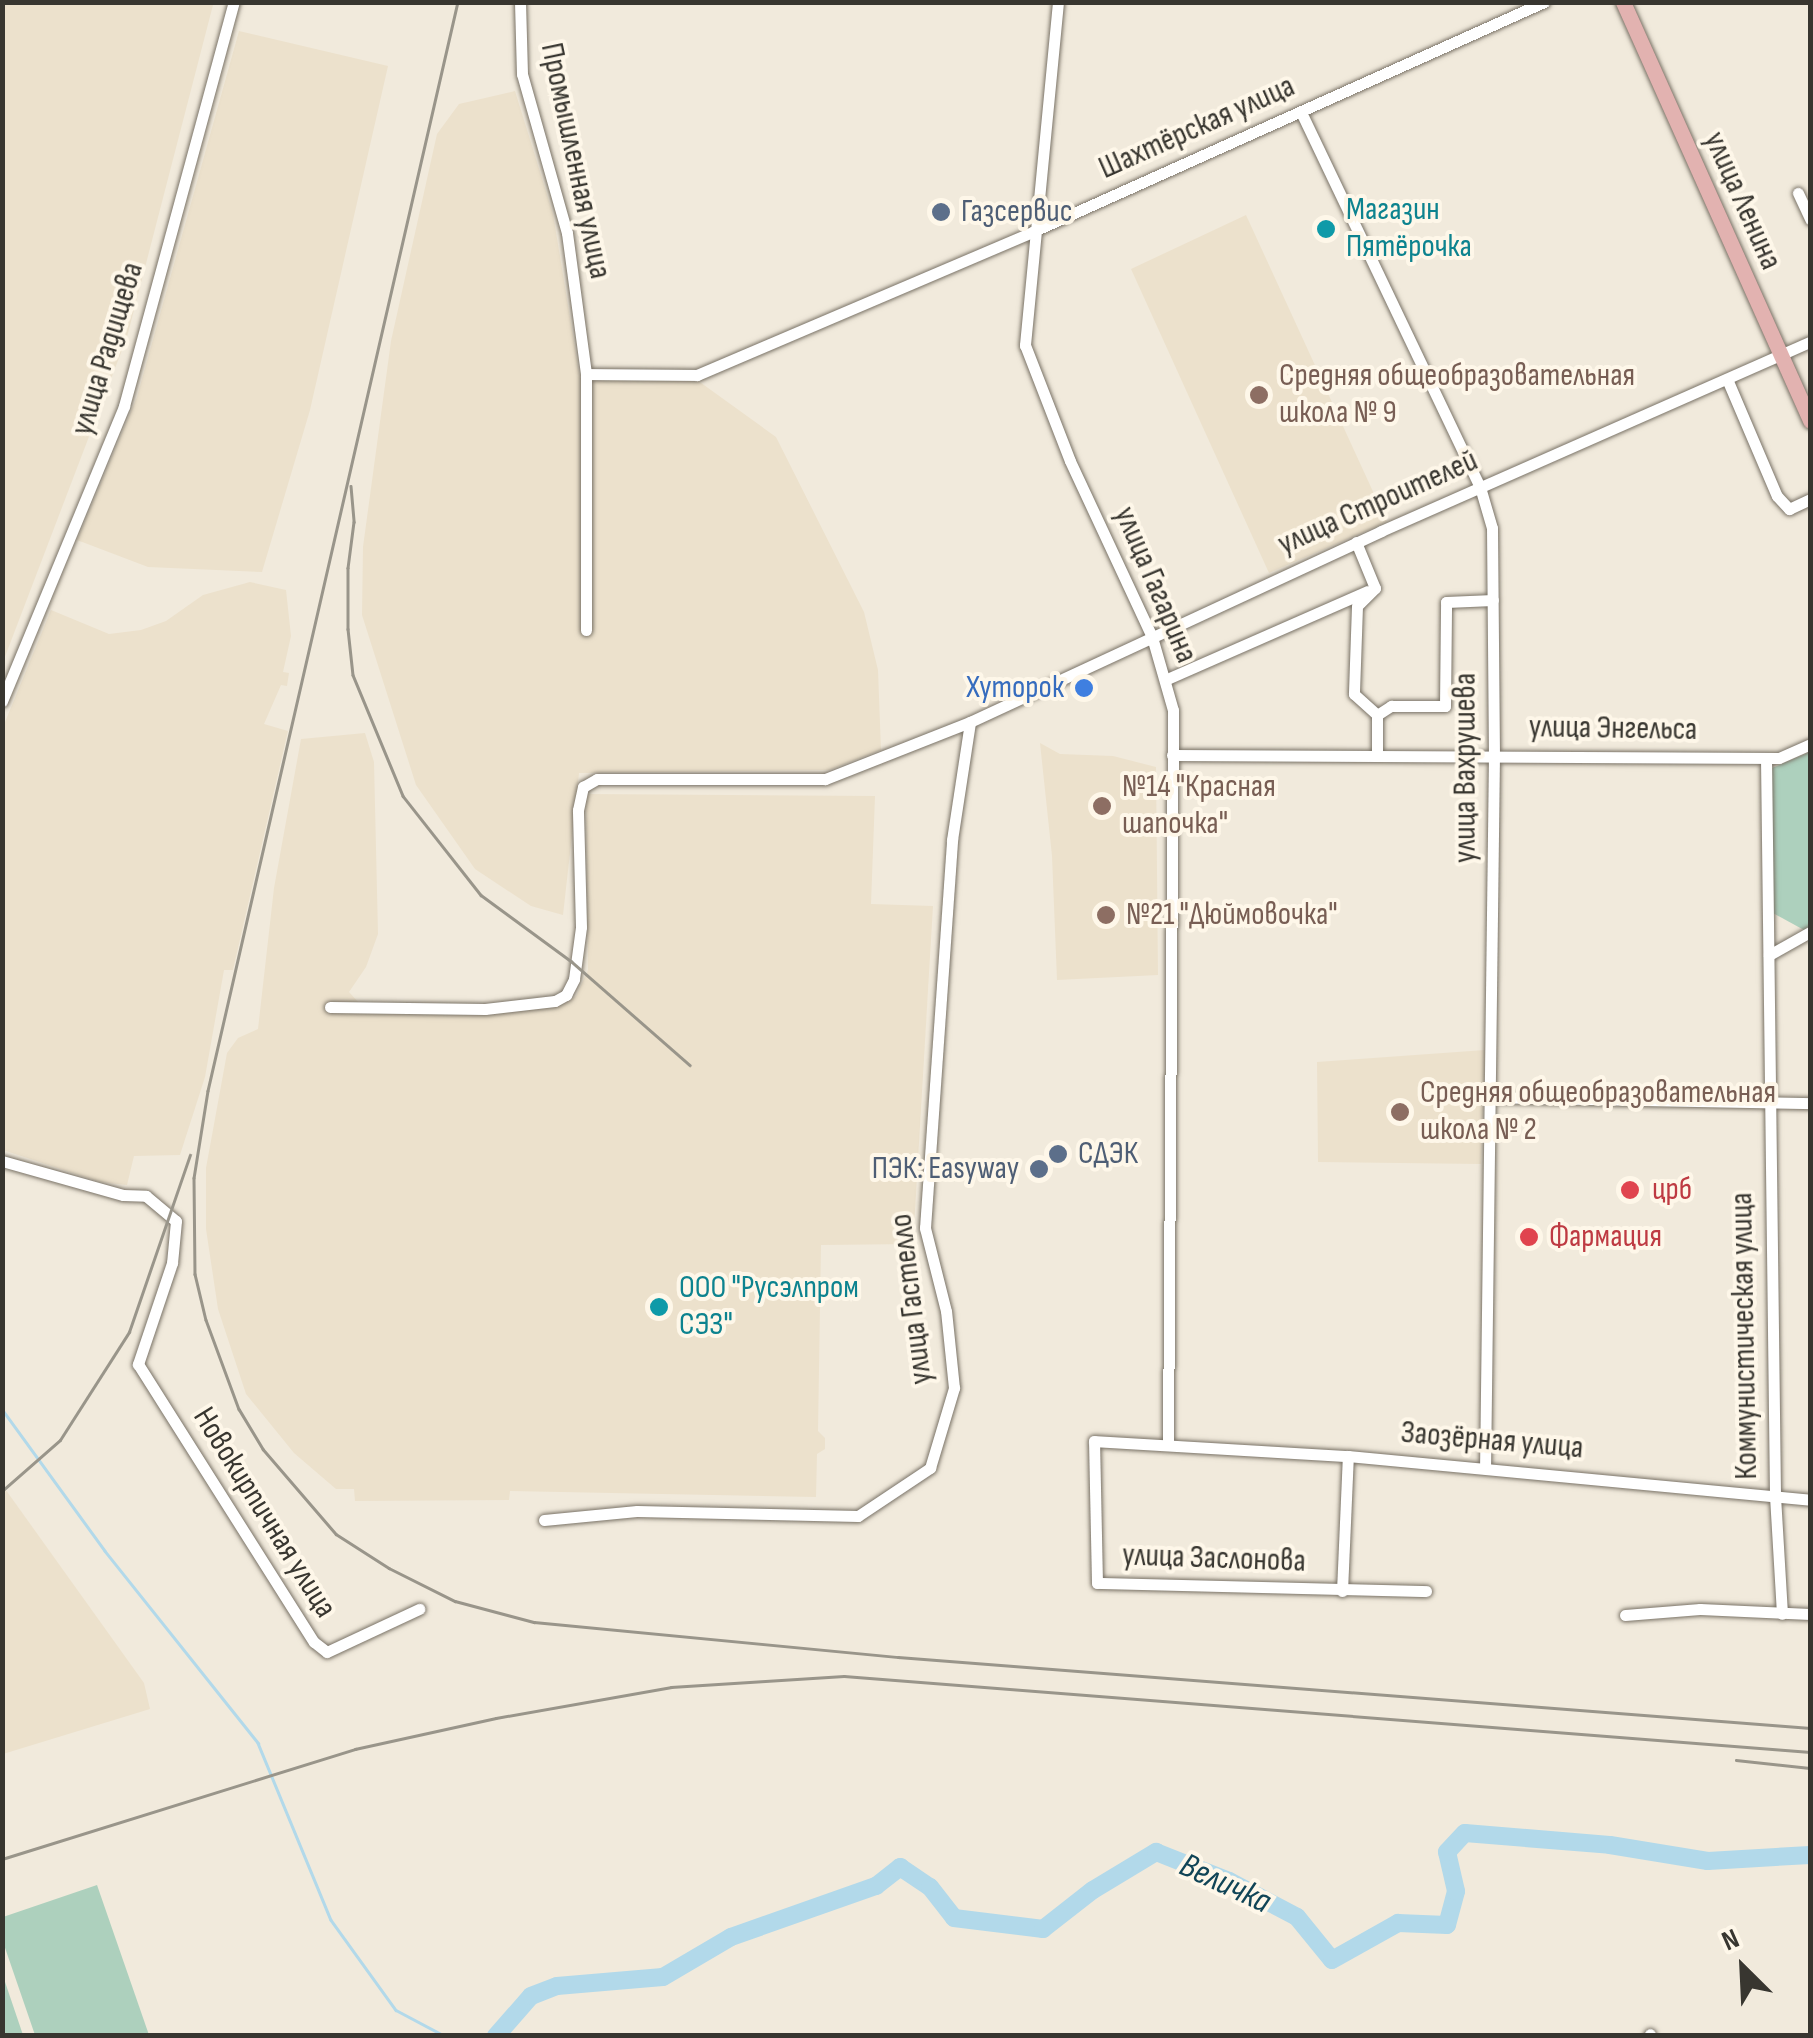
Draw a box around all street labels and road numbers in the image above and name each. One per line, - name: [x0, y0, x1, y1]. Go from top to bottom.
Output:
- street label: Промышленная улица: [531, 40, 619, 282]
- street label: Шахтёрская улица: [1093, 68, 1301, 188]
- street label: улица Ленина: [1695, 126, 1789, 276]
- street label: улица Радищева: [64, 258, 152, 440]
- street label: улица Строителей: [1272, 442, 1484, 564]
- street label: улица Гагарина: [1105, 501, 1205, 669]
- street label: улица Вахрушева: [1447, 673, 1485, 863]
- street label: улица Энгельса: [1528, 708, 1698, 750]
- street label: Коммунистическая улица: [1723, 1192, 1767, 1480]
- street label: улица Гастелло: [882, 1211, 942, 1387]
- street label: Новокирпичная улица: [184, 1401, 344, 1625]
- street label: Заозёрная улица: [1399, 1414, 1585, 1468]
- street label: улица Заслонова: [1122, 1537, 1306, 1581]

